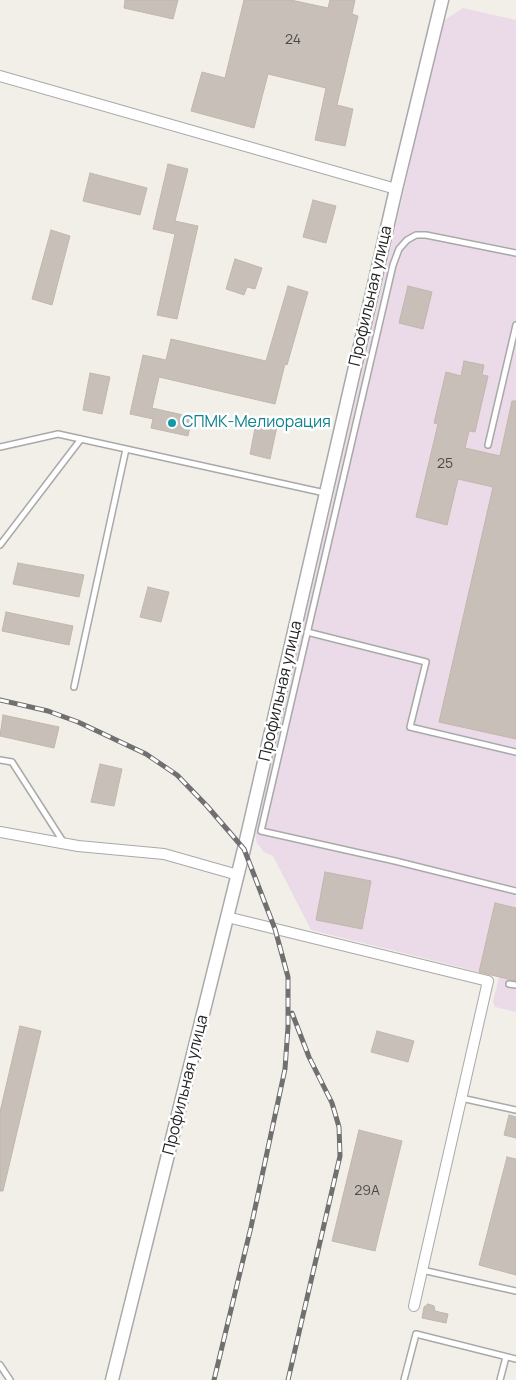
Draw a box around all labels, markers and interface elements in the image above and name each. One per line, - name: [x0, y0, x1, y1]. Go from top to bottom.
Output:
- house number: 24: [285, 32, 301, 48]
- street label: Профильная улица: [345, 224, 397, 368]
- place label: СПМК-Мелиорация: [182, 413, 331, 433]
- marker: СПМК-Мелиорация: [166, 417, 178, 429]
- house number: 25: [437, 456, 453, 472]
- street label: Профильная улица: [255, 619, 307, 763]
- street label: Профильная улица: [159, 1013, 213, 1157]
- house number: 29А: [354, 1183, 380, 1199]

